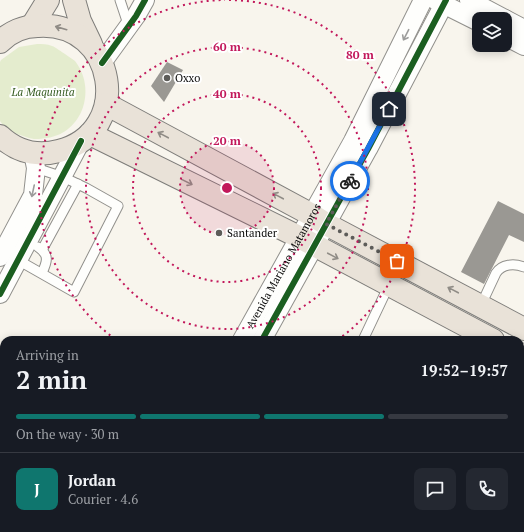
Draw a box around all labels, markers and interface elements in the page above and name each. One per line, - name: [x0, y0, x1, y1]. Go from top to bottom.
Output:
- map controls: [472, 12, 512, 52]
- button: layers: [472, 12, 512, 52]
- one-way arrow: [55, 24, 68, 31]
- one-way arrow: [402, 29, 409, 41]
- text: 60 m: [213, 39, 241, 54]
- text: 80 m: [346, 47, 374, 62]
- place label: Oxxo: [175, 71, 200, 85]
- marker: Oxxo: [162, 73, 172, 83]
- park label: La Maquinita: [10, 85, 75, 99]
- text: 40 m: [213, 86, 241, 101]
- pin: [372, 92, 406, 126]
- icon: home: [378, 98, 400, 120]
- one-way arrow: [158, 131, 170, 138]
- text: 20 m: [213, 133, 241, 148]
- courier: [330, 161, 370, 201]
- icon: bike: [339, 170, 361, 192]
- one-way arrow: [181, 179, 193, 186]
- centre of rings: [220, 181, 234, 195]
- one-way arrow: [28, 185, 36, 198]
- one-way arrow: [272, 192, 284, 200]
- street label: Avenida Mariano Matamoros: [243, 201, 324, 331]
- place label: Santander: [227, 226, 278, 240]
- marker: Santander: [214, 228, 224, 238]
- pin: [380, 244, 414, 278]
- icon: bag: [386, 250, 408, 272]
- one-way arrow: [327, 253, 339, 260]
- one-way arrow: [447, 286, 459, 294]
- text: Arriving in: [16, 346, 79, 364]
- text: 19:52–19:57: [421, 360, 508, 380]
- text: 2 min: [16, 362, 87, 396]
- text: On the way · 30 m: [16, 425, 119, 443]
- button: chat: [414, 468, 456, 510]
- button: phone: [466, 468, 508, 510]
- text: Jordan: [68, 470, 116, 490]
- text: J: [34, 479, 40, 499]
- text: Courier · 4.6: [68, 490, 138, 508]

